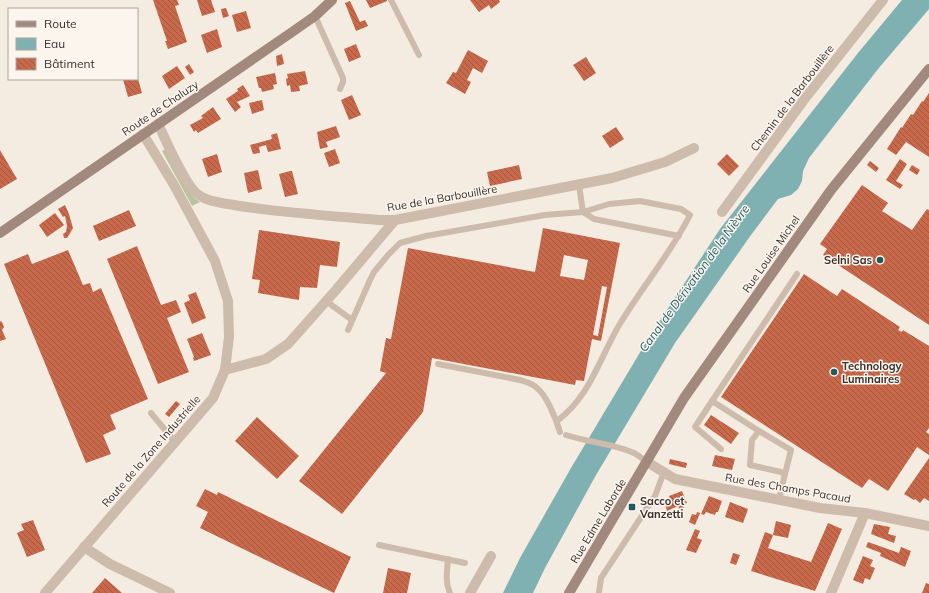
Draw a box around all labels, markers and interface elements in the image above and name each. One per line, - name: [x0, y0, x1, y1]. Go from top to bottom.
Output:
- legend: [8, 8, 138, 80]
- text: Route: [44, 16, 77, 31]
- text: Eau: [44, 36, 65, 51]
- street label: Chemin de la Barbouillère: [747, 42, 837, 154]
- text: Bâtiment: [44, 56, 95, 71]
- street label: Route de Chaluzy: [119, 77, 201, 139]
- street label: Rue de la Barbouillère: [386, 181, 498, 215]
- water label: Canal de Dérivation de la Nièvre: [636, 201, 753, 354]
- street label: Rue Louise Michel: [739, 213, 803, 295]
- place label: Selni Sas: [824, 253, 872, 267]
- marker: Selni Sas: [875, 255, 885, 265]
- place label: Technology Luminaires: [842, 359, 902, 386]
- marker: Technology Luminaires: [829, 367, 839, 377]
- street label: Route de la Zone Industrielle: [99, 392, 203, 510]
- street label: Rue des Champs Pacaud: [724, 470, 852, 506]
- street label: Rue Edme Laborde: [567, 476, 629, 566]
- place label: Sacco et Vanzetti: [639, 494, 684, 521]
- marker: Sacco et Vanzetti: [627, 502, 637, 512]

